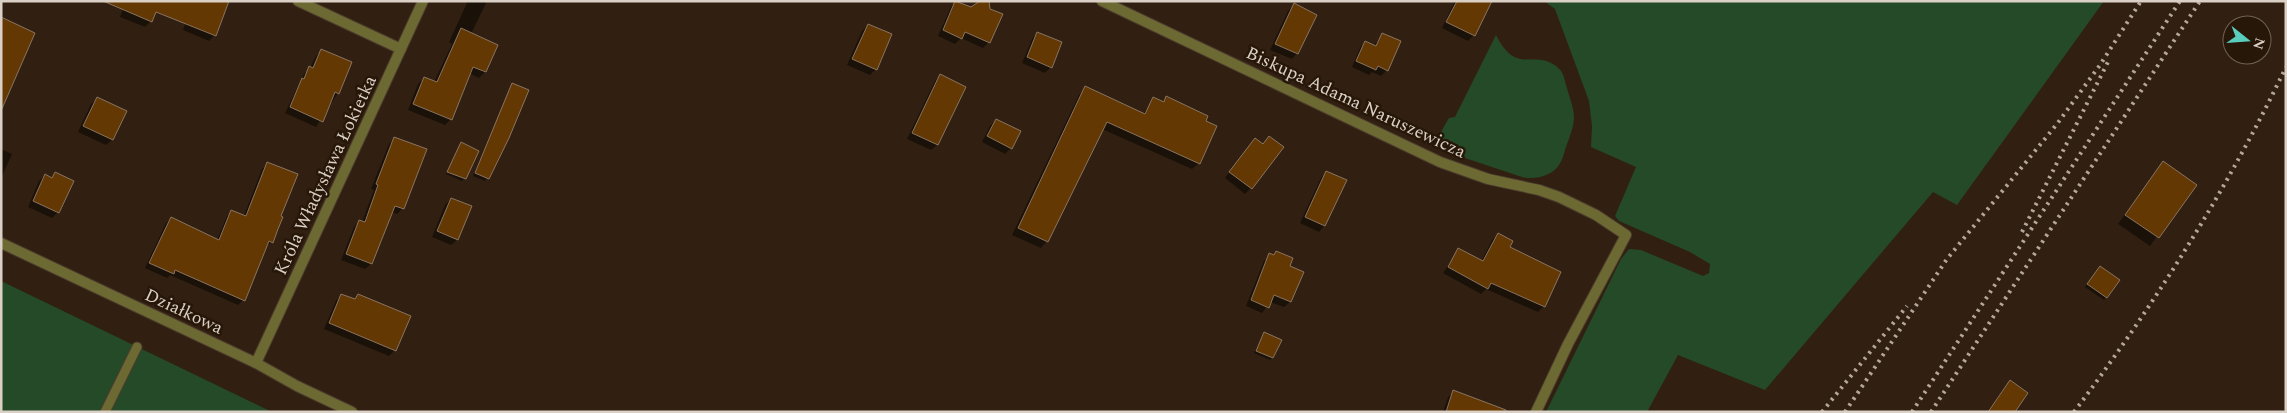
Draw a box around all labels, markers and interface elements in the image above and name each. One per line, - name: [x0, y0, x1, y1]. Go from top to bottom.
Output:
- north arrow: [2222, 15, 2272, 65]
- text: N: [2247, 35, 2271, 52]
- street label: Biskupa Adama Naruszewicza: [1241, 40, 1470, 165]
- street label: Króla Władysława Łokietka: [267, 71, 384, 280]
- street label: Działkowa: [140, 281, 228, 342]

